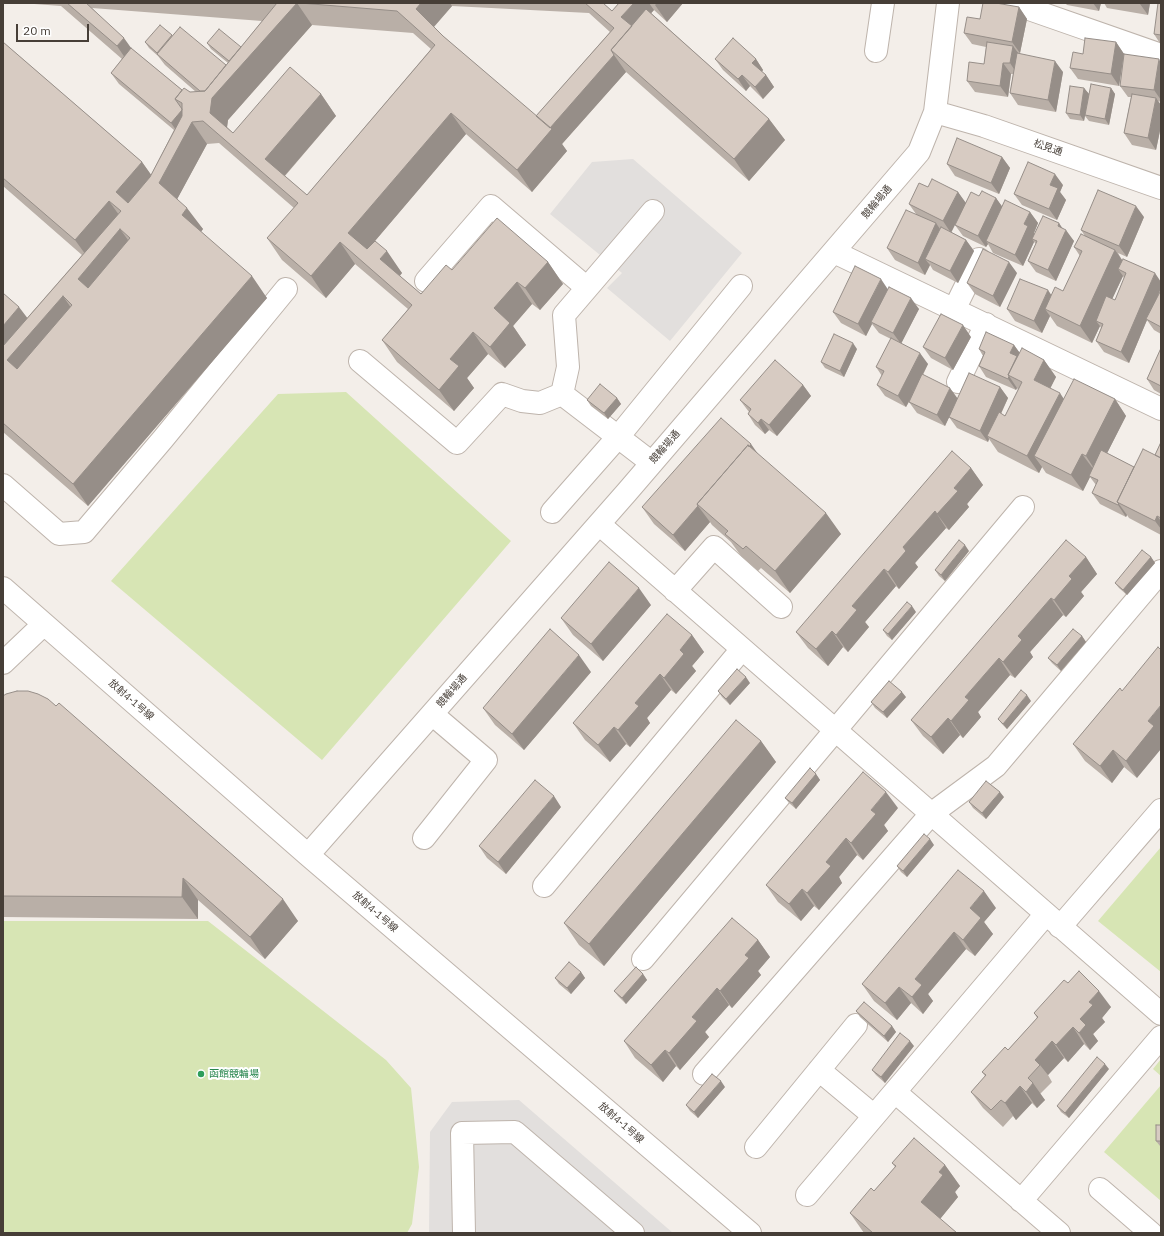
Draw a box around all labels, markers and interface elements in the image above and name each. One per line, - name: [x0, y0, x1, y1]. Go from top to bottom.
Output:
- scale bar: [18, 16, 91, 42]
- text: 20 m: [23, 23, 51, 38]
- street label: 松見通: [1032, 137, 1064, 159]
- street label: 競輪場通: [860, 183, 894, 221]
- street label: 競輪場通: [647, 428, 683, 466]
- street label: 競輪場通: [434, 672, 470, 710]
- street label: 放射4-1号線: [106, 677, 156, 723]
- street label: 放射4-1号線: [350, 889, 400, 935]
- place label: 函館競輪場: [209, 1068, 259, 1080]
- marker: 函館競輪場: [196, 1069, 206, 1079]
- street label: 放射4-1号線: [596, 1100, 646, 1146]

